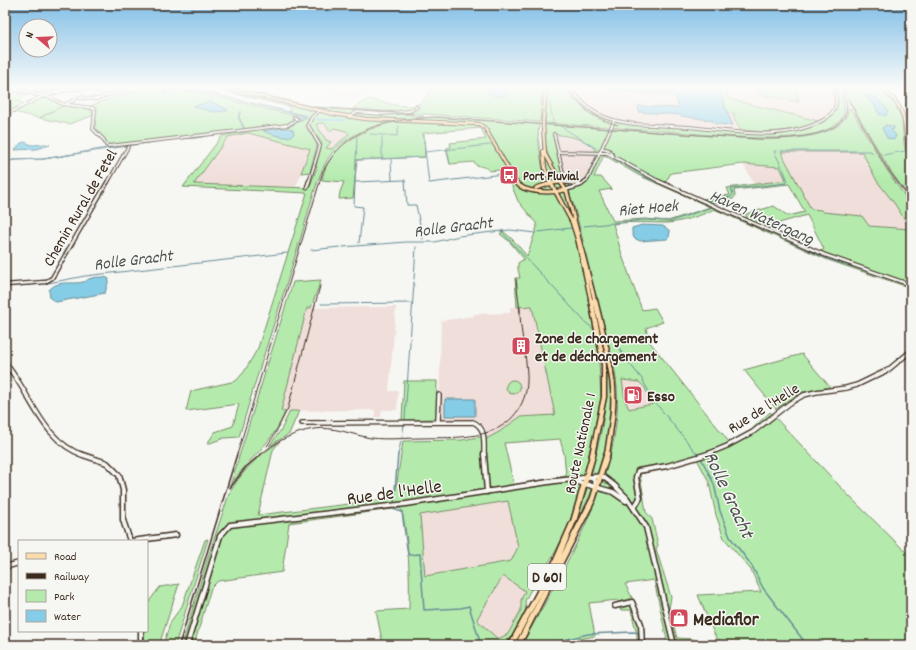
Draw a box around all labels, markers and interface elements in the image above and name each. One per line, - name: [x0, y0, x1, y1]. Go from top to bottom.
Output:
- north arrow: [18, 18, 58, 58]
- text: N: [22, 30, 39, 41]
- street label: Chemin Rural de Fetel: [38, 145, 124, 271]
- bus stop icon: Port Fluvial: [498, 164, 520, 186]
- place label: Port Fluvial: [523, 168, 580, 187]
- water label: Haven Watergang: [705, 185, 817, 253]
- water label: Riet Hoek: [617, 195, 681, 225]
- water label: Rolle Gracht: [413, 212, 496, 246]
- water label: Rolle Gracht: [93, 245, 176, 279]
- place label: Zone de chargement et de déchargement: [535, 328, 658, 369]
- building icon: Zone de chargement et de déchargement: [510, 335, 532, 357]
- street label: Rue de l'Helle: [724, 378, 805, 440]
- fuel station icon: Esso: [622, 384, 644, 406]
- place label: Esso: [647, 386, 675, 409]
- street label: Route Nationale 1: [560, 391, 603, 496]
- water label: Rolle Gracht: [695, 447, 760, 545]
- street label: Rue de l'Helle: [345, 474, 444, 514]
- legend: [18, 540, 148, 632]
- text: Road: [54, 549, 76, 566]
- road number: D 601: [528, 564, 566, 590]
- text: Railway: [54, 569, 90, 586]
- text: Park: [54, 589, 75, 606]
- shop icon: Mediaflor: [668, 607, 690, 629]
- place label: Mediaflor: [693, 608, 760, 635]
- text: Water: [54, 609, 81, 626]

